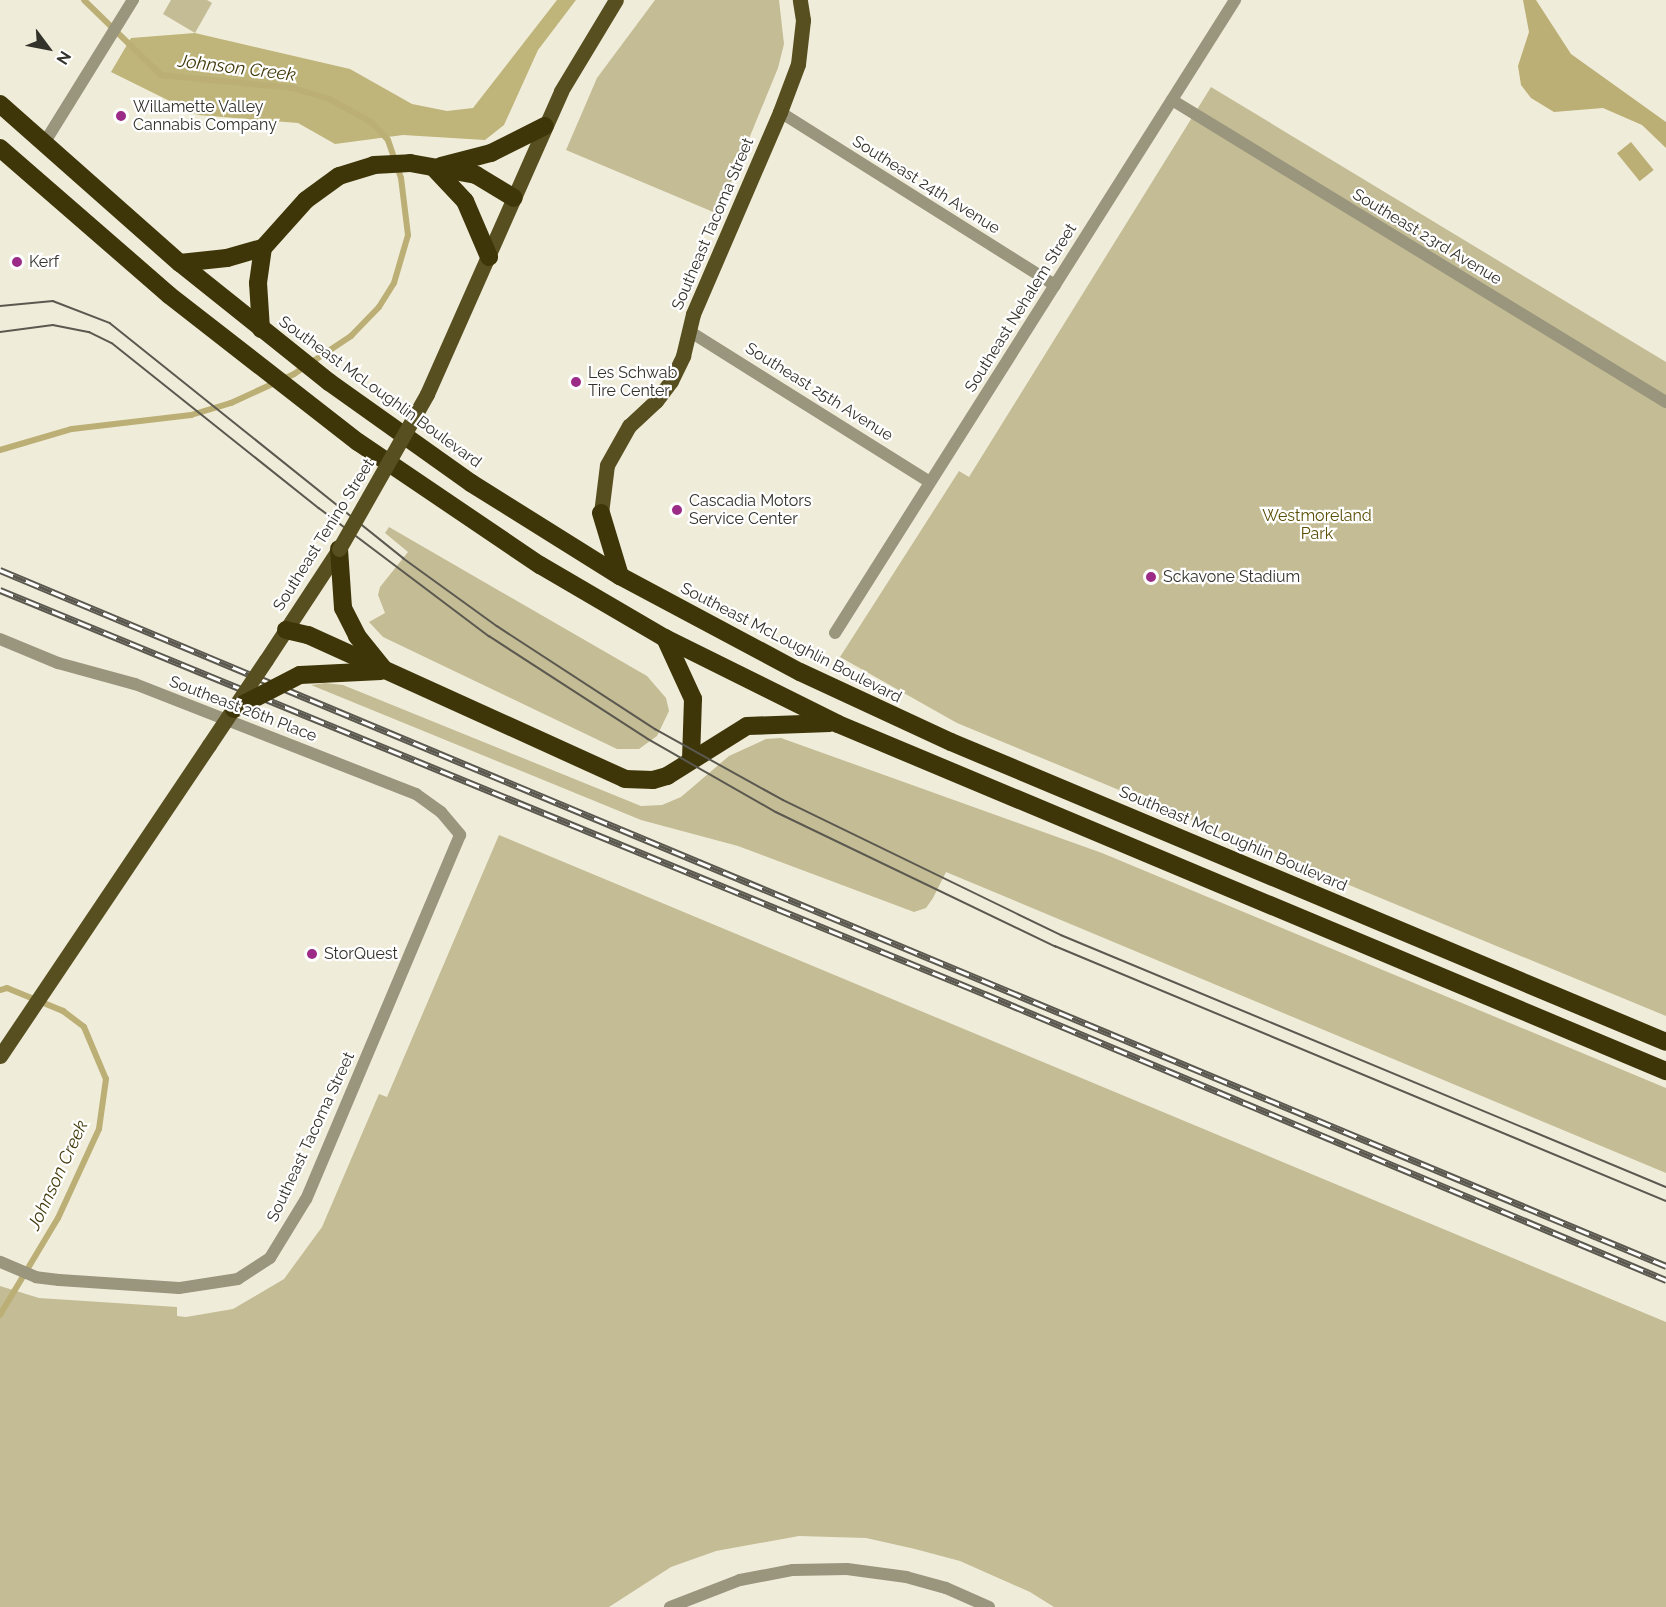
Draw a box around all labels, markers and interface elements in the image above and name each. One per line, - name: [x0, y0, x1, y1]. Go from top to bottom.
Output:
- north arrow: [18, 18, 78, 78]
- text: N: [52, 48, 75, 68]
- water label: Johnson Creek: [177, 50, 297, 86]
- place label: Willamette Valley Cannabis Company: [133, 97, 277, 135]
- marker: Willamette Valley Cannabis Company: [114, 109, 128, 123]
- street label: Southeast 24th Avenue: [849, 132, 1003, 238]
- street label: Southeast Tacoma Street: [668, 135, 758, 313]
- street label: Southeast 23rd Avenue: [1349, 185, 1505, 289]
- street label: Southeast Nehalem Street: [961, 220, 1081, 396]
- place label: Kerf: [29, 252, 59, 272]
- marker: Kerf: [10, 255, 24, 269]
- street label: Southeast McLoughlin Boulevard: [275, 312, 485, 472]
- street label: Southeast 25th Avenue: [742, 339, 896, 445]
- place label: Les Schwab Tire Center: [588, 363, 677, 401]
- marker: Les Schwab Tire Center: [569, 375, 583, 389]
- street label: Southeast Tenino Street: [269, 455, 379, 615]
- place label: Cascadia Motors Service Center: [689, 491, 812, 529]
- marker: Cascadia Motors Service Center: [670, 503, 684, 517]
- park label: Westmoreland Park: [1262, 506, 1372, 544]
- place label: Sckavone Stadium: [1163, 567, 1300, 587]
- marker: Sckavone Stadium: [1144, 570, 1158, 584]
- street label: Southeast McLoughlin Boulevard: [677, 579, 905, 707]
- street label: Southeast 26th Place: [166, 672, 320, 746]
- street label: Southeast McLoughlin Boulevard: [1116, 782, 1350, 896]
- place label: StorQuest: [324, 944, 398, 964]
- marker: StorQuest: [305, 947, 319, 961]
- street label: Southeast Tacoma Street: [263, 1049, 359, 1225]
- water label: Johnson Creek: [23, 1117, 93, 1233]

